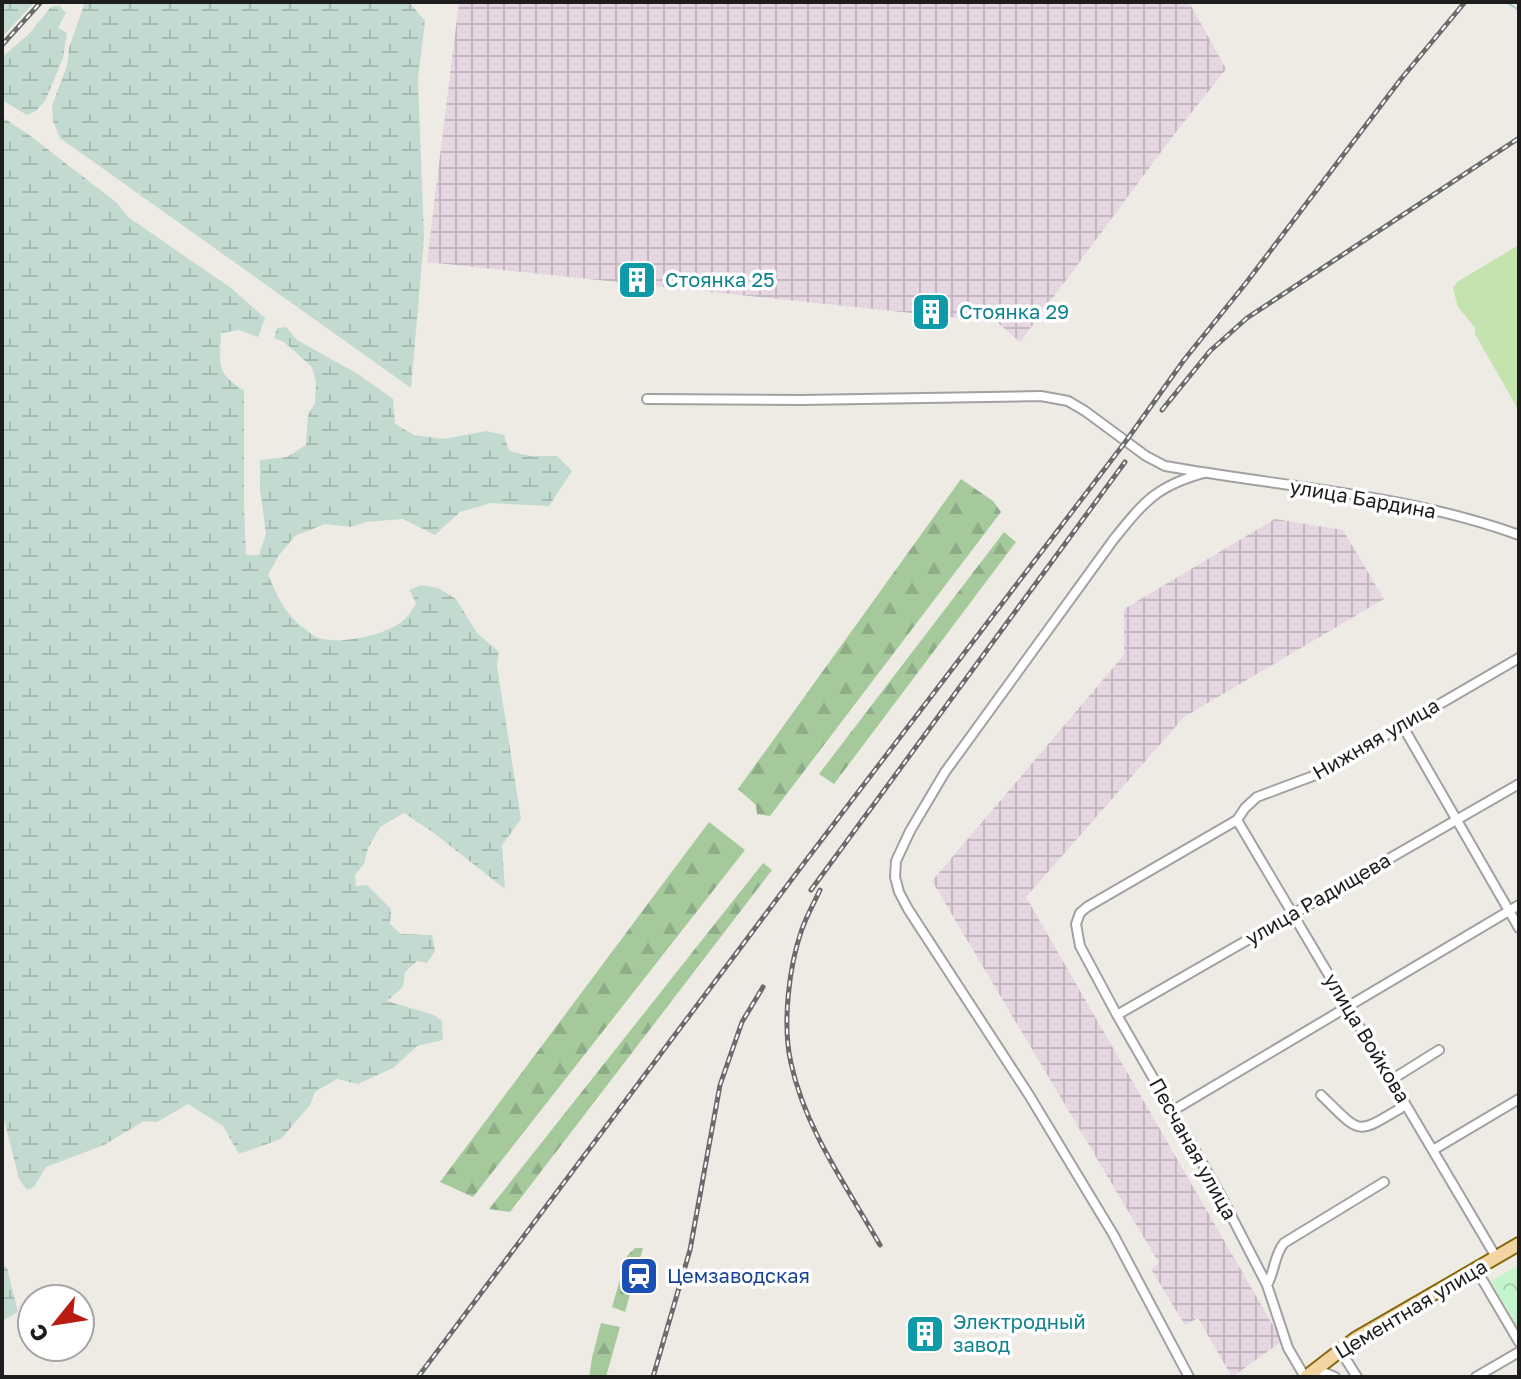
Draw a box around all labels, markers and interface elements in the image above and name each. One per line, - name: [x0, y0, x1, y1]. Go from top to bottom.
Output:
- building icon: Стоянка 25: [616, 259, 658, 301]
- place label: Стоянка 25: [665, 267, 775, 291]
- building icon: Стоянка 29: [910, 291, 952, 333]
- place label: Стоянка 29: [959, 299, 1069, 323]
- street label: улица Бардина: [1288, 473, 1438, 523]
- street label: Нижняя улица: [1308, 692, 1443, 784]
- street label: улица Радищева: [1241, 847, 1394, 949]
- street label: улица Войкова: [1320, 968, 1416, 1107]
- street label: Песчаная улица: [1145, 1073, 1243, 1224]
- street label: Цементная улица: [1330, 1253, 1491, 1363]
- station icon: Цемзаводская: [618, 1255, 660, 1297]
- place label: Цемзаводская: [667, 1263, 810, 1287]
- north arrow: [16, 1283, 96, 1363]
- place label: Электродный завод: [953, 1309, 1086, 1356]
- building icon: Электродный завод: [904, 1313, 946, 1355]
- text: С: [23, 1320, 54, 1347]

